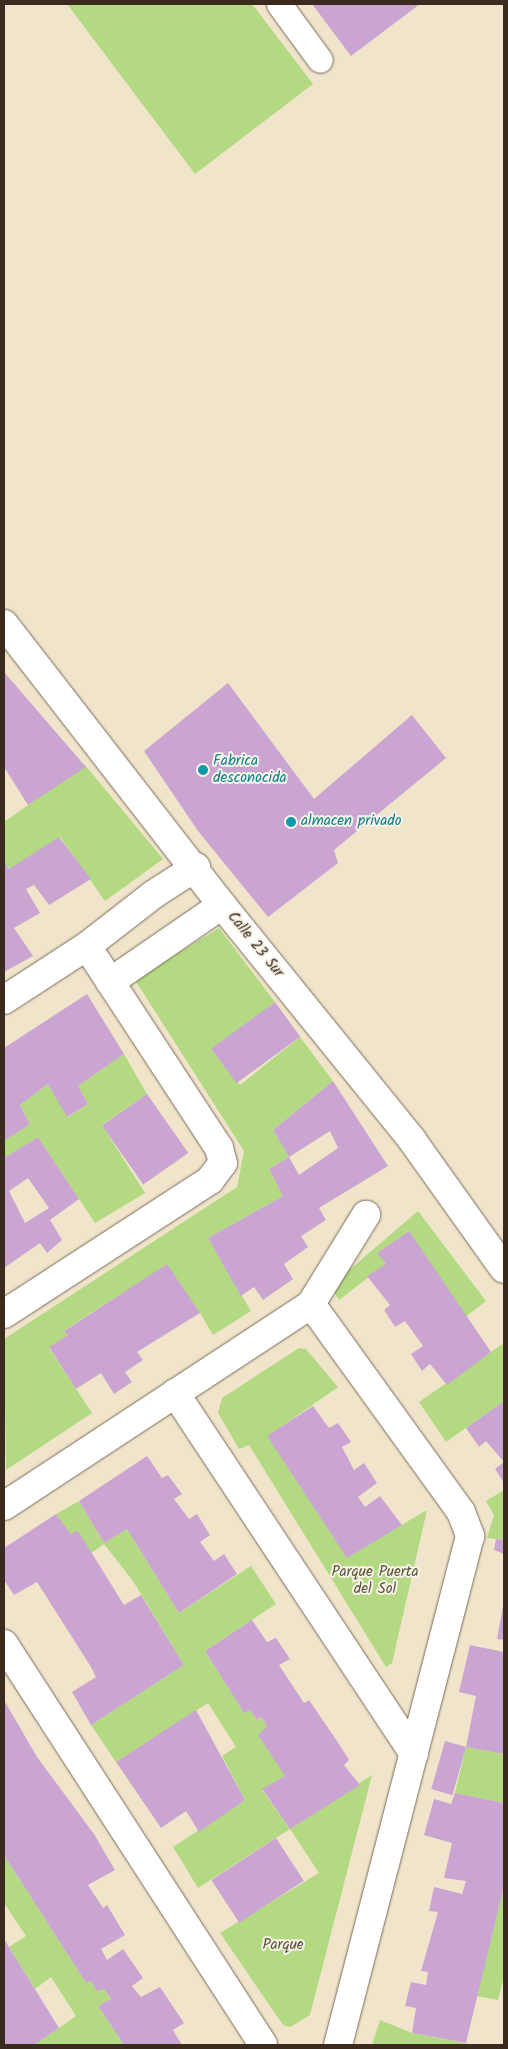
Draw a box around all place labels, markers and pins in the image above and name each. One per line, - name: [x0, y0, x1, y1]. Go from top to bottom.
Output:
- place label: Fabrica desconocida: [213, 752, 287, 787]
- marker: Fabrica desconocida: [197, 764, 209, 776]
- place label: almacen privado: [301, 813, 401, 831]
- marker: almacen privado: [285, 816, 297, 828]

